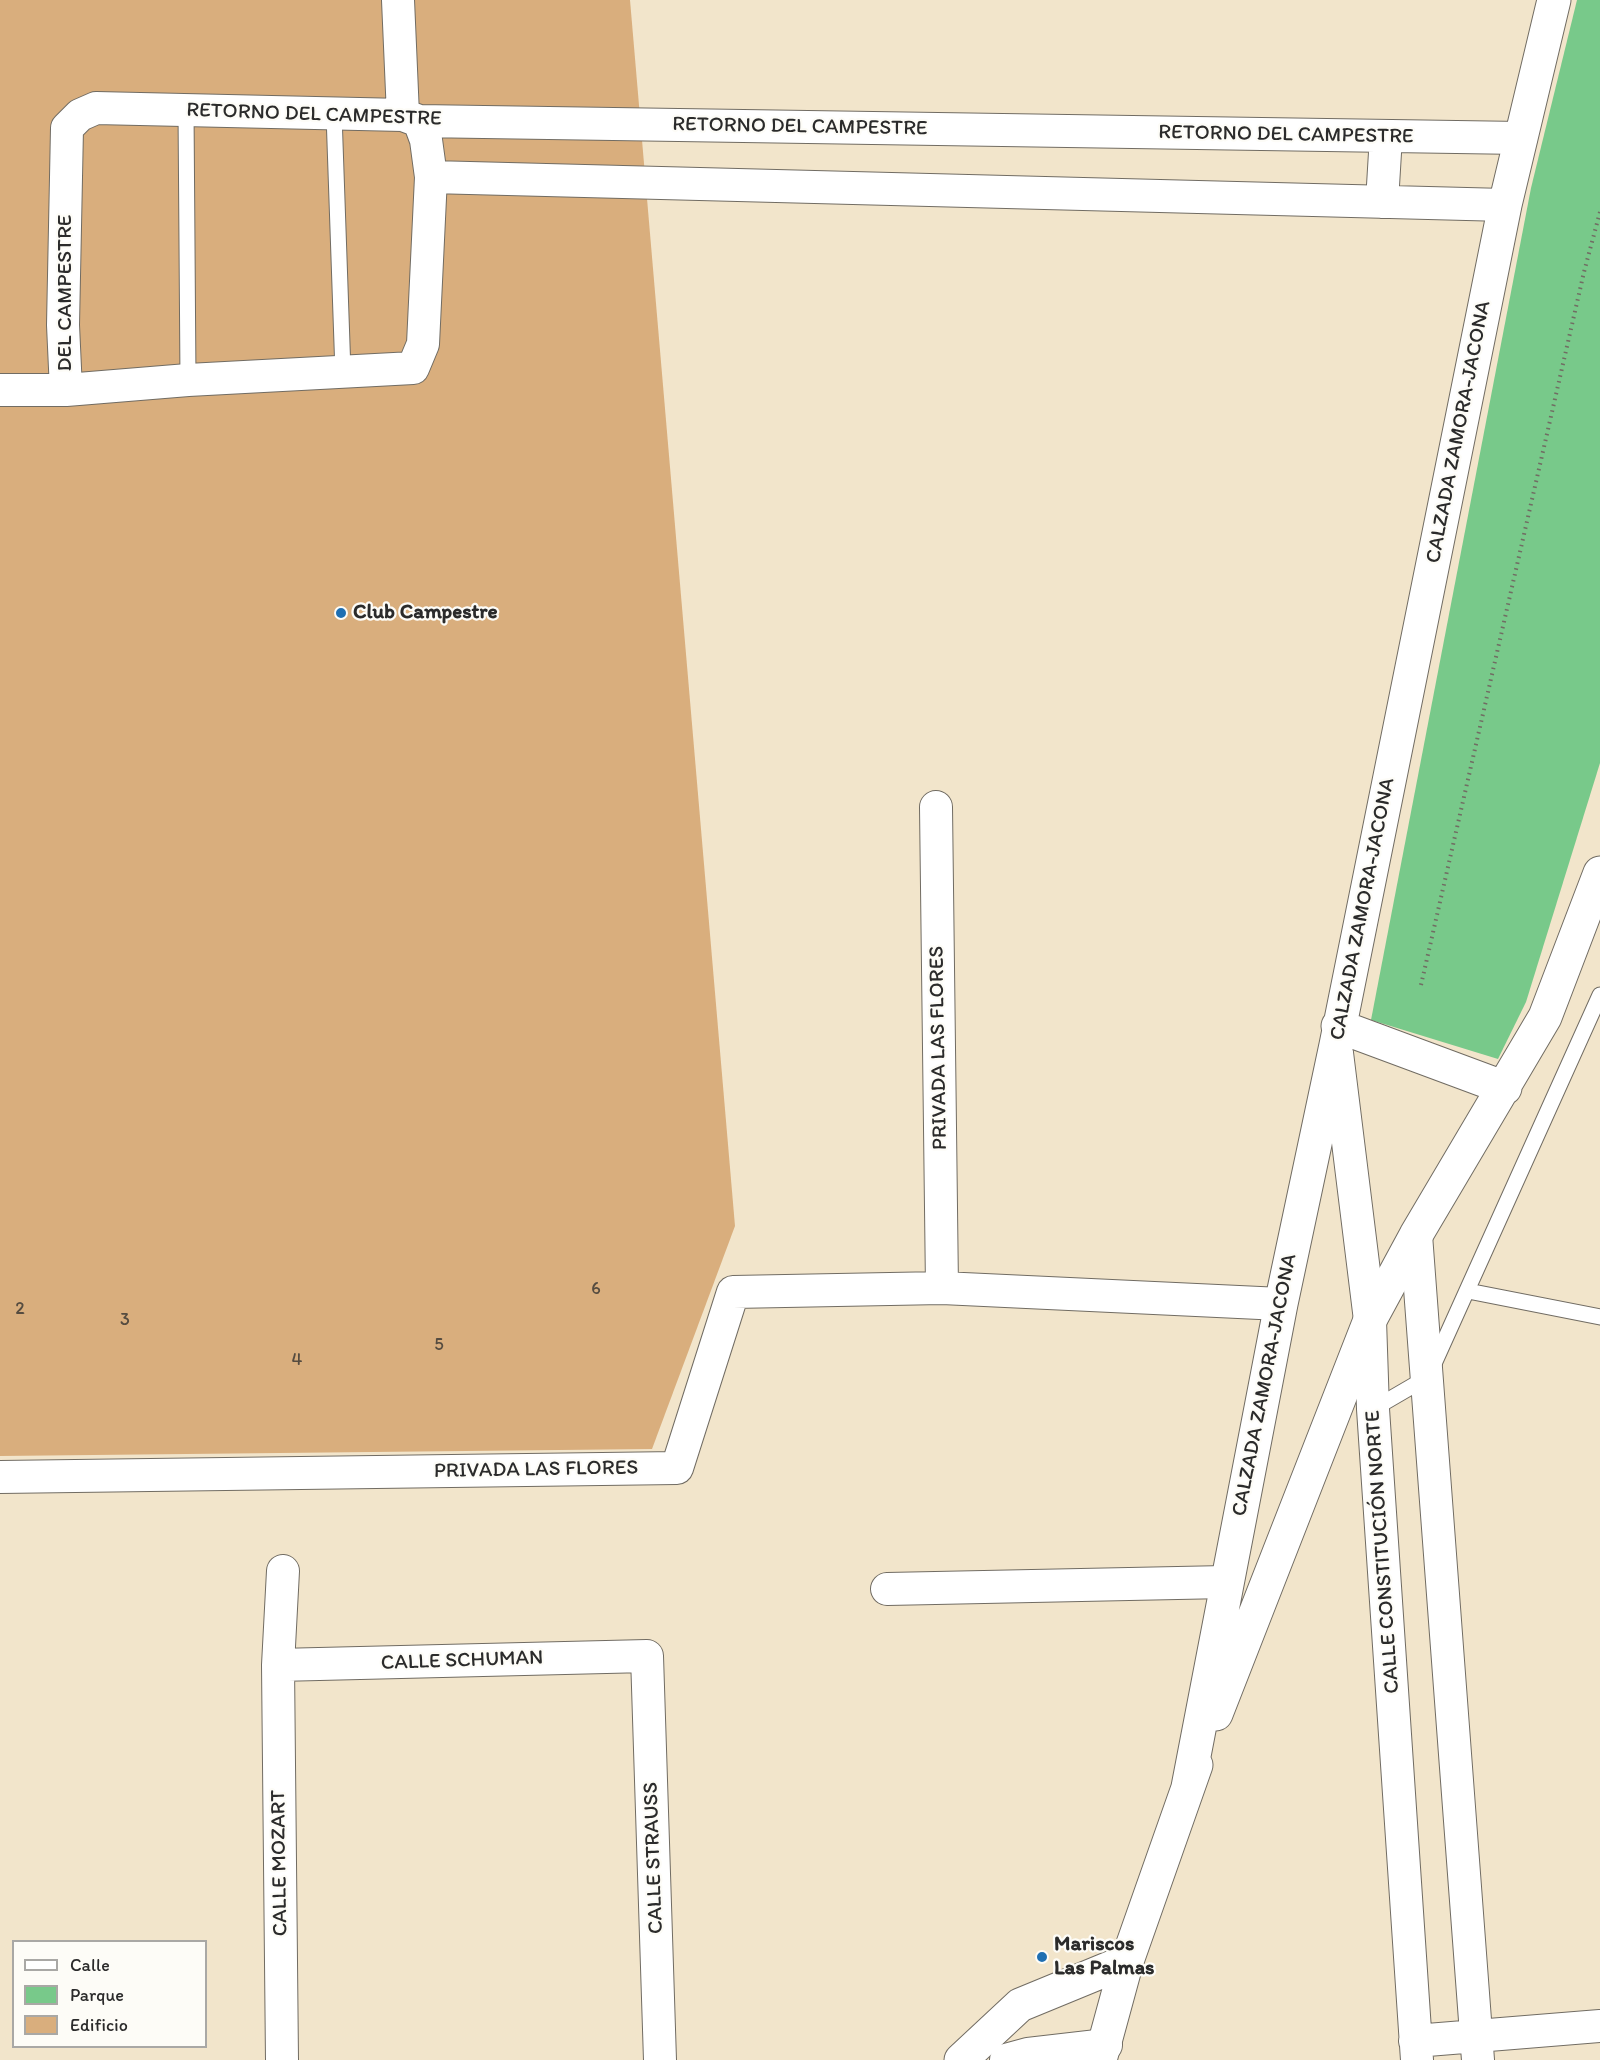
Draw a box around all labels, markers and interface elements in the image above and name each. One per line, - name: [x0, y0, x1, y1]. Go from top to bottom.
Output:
- street label: RETORNO DEL CAMPESTRE: [186, 98, 442, 132]
- street label: RETORNO DEL CAMPESTRE: [672, 112, 928, 142]
- street label: RETORNO DEL CAMPESTRE: [1158, 120, 1414, 150]
- street label: DEL CAMPESTRE: [53, 215, 79, 371]
- street label: CALZADA ZAMORA-JACONA: [1421, 299, 1497, 565]
- place label: Club Campestre: [353, 600, 498, 626]
- marker: Club Campestre: [334, 606, 348, 620]
- street label: CALZADA ZAMORA-JACONA: [1325, 776, 1401, 1042]
- street label: PRIVADA LAS FLORES: [925, 946, 953, 1150]
- street label: CALZADA ZAMORA-JACONA: [1227, 1252, 1303, 1518]
- house number: 6: [591, 1278, 601, 1300]
- house number: 2: [15, 1298, 25, 1320]
- house number: 3: [120, 1309, 130, 1331]
- house number: 5: [434, 1334, 444, 1356]
- house number: 4: [292, 1349, 302, 1371]
- street label: CALLE CONSTITUCIÓN NORTE: [1361, 1410, 1405, 1694]
- street label: PRIVADA LAS FLORES: [434, 1456, 638, 1484]
- street label: CALLE SCHUMAN: [380, 1646, 544, 1676]
- street label: CALLE STRAUSS: [639, 1782, 669, 1934]
- street label: CALLE MOZART: [266, 1790, 294, 1936]
- place label: Mariscos Las Palmas: [1054, 1932, 1155, 1982]
- legend: [12, 1940, 207, 2048]
- marker: Mariscos Las Palmas: [1035, 1950, 1049, 1964]
- text: Calle: [70, 1954, 110, 1976]
- text: Parque: [70, 1984, 124, 2006]
- text: Edificio: [70, 2014, 128, 2036]

